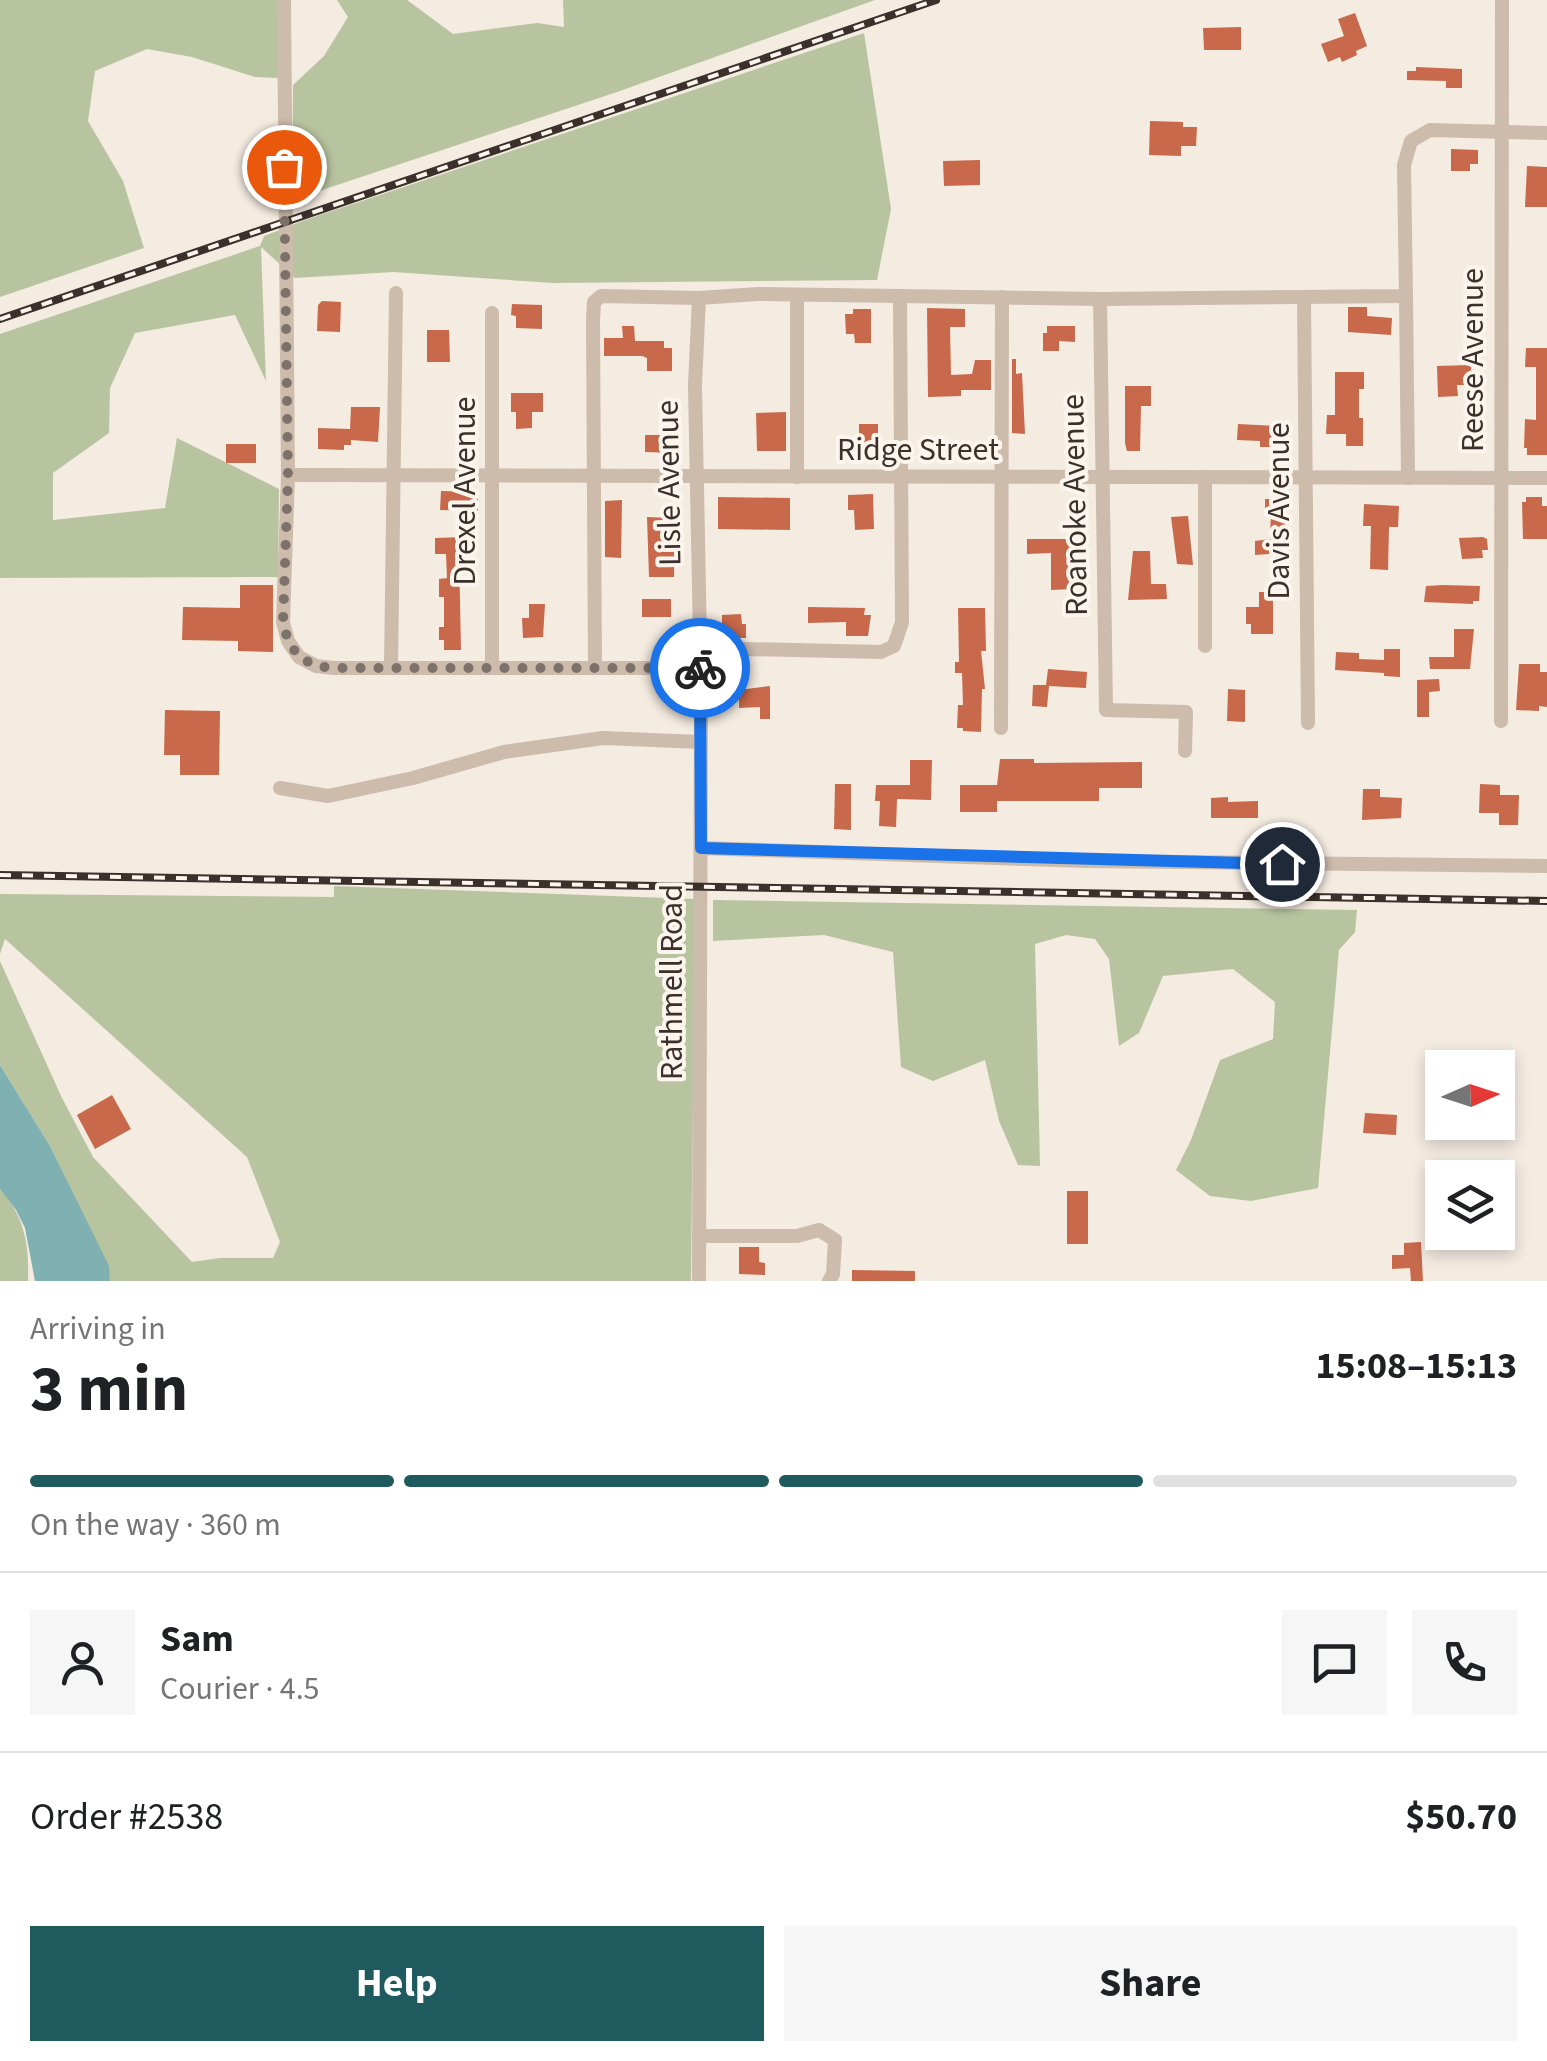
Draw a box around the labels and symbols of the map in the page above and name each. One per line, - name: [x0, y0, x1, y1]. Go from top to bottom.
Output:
- pin: [242, 125, 327, 210]
- street label: Reese Avenue: [1450, 268, 1496, 452]
- street label: Roanoke Avenue: [1050, 394, 1100, 616]
- street label: Drexel Avenue: [442, 397, 488, 585]
- street label: Lisle Avenue: [645, 400, 693, 566]
- street label: Davis Avenue: [1256, 422, 1302, 600]
- street label: Ridge Street: [837, 427, 999, 473]
- courier: [650, 618, 750, 718]
- pin: [1240, 822, 1325, 907]
- street label: Rathmell Road: [649, 884, 695, 1080]
- north arrow: [1425, 1050, 1515, 1140]

